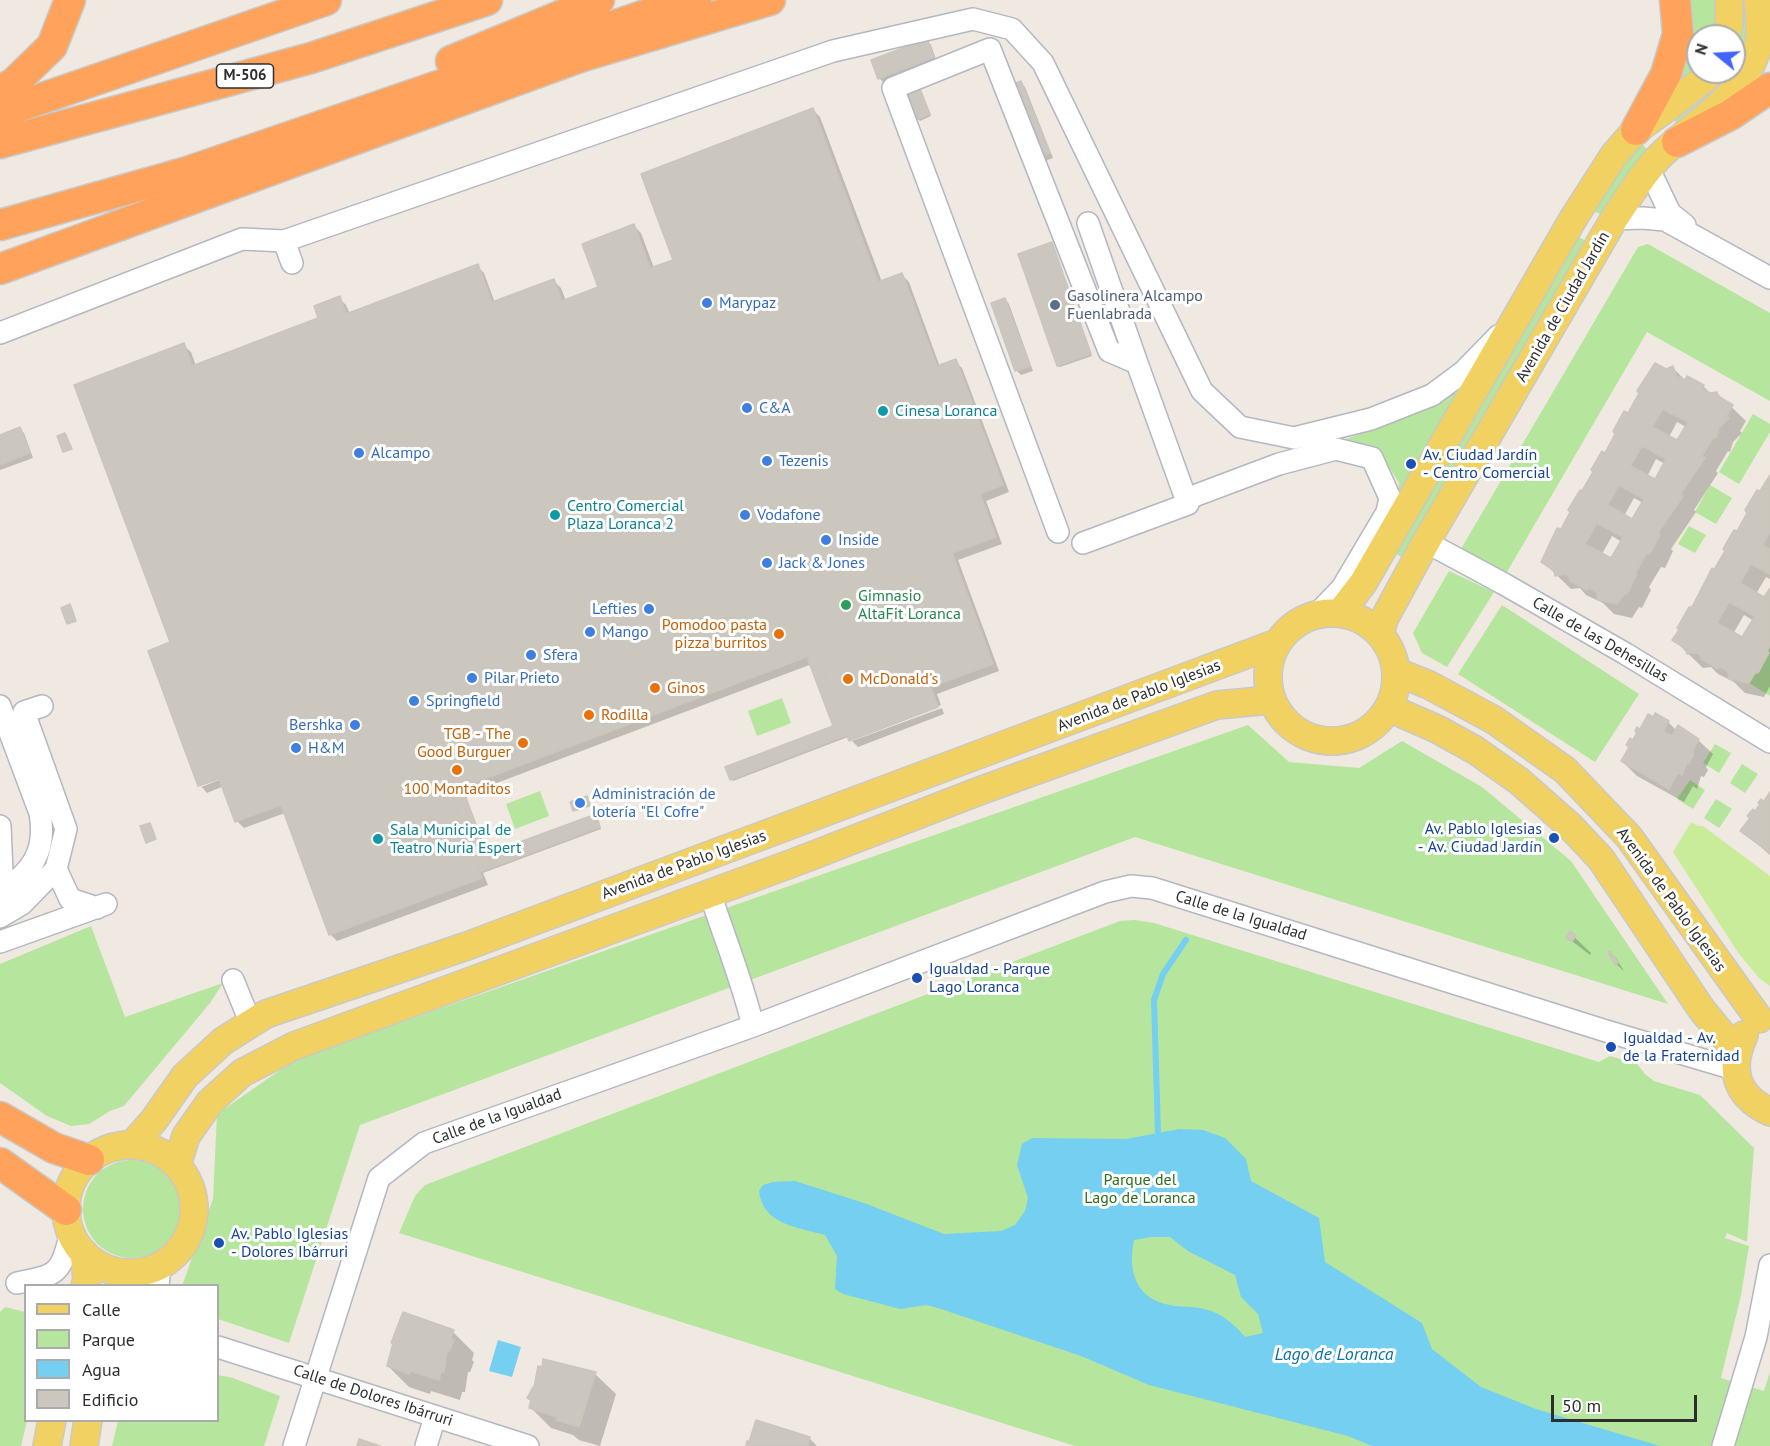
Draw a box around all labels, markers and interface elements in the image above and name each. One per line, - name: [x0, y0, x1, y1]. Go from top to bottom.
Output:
- north arrow: [1686, 24, 1746, 84]
- text: N: [1690, 41, 1712, 57]
- road number: M-506: [216, 64, 274, 88]
- street label: Avenida de Ciudad Jardín: [1512, 228, 1614, 386]
- place label: Gasolinera Alcampo Fuenlabrada: [1067, 286, 1203, 324]
- place label: Marypaz: [719, 293, 776, 313]
- marker: Marypaz: [700, 296, 714, 310]
- marker: Gasolinera Alcampo Fuenlabrada: [1048, 298, 1062, 312]
- place label: C&A: [759, 398, 791, 418]
- marker: C&A: [740, 401, 754, 415]
- place label: Cinesa Loranca: [895, 401, 997, 421]
- marker: Cinesa Loranca: [876, 404, 890, 418]
- place label: Alcampo: [371, 443, 430, 463]
- place label: Av. Ciudad Jardín - Centro Comercial: [1423, 445, 1550, 483]
- marker: Alcampo: [352, 446, 366, 460]
- place label: Tezenis: [779, 451, 829, 471]
- marker: Tezenis: [760, 454, 774, 468]
- marker: Av. Ciudad Jardín - Centro Comercial: [1404, 457, 1418, 471]
- place label: Centro Comercial Plaza Loranca 2: [567, 496, 684, 534]
- place label: Vodafone: [757, 505, 821, 525]
- marker: Centro Comercial Plaza Loranca 2: [548, 508, 562, 522]
- marker: Vodafone: [738, 508, 752, 522]
- place label: Inside: [838, 530, 879, 550]
- marker: Inside: [819, 533, 833, 547]
- place label: Jack & Jones: [779, 553, 865, 573]
- marker: Jack & Jones: [760, 556, 774, 570]
- place label: Gimnasio AltaFit Loranca: [858, 586, 961, 624]
- street label: Calle de las Dehesillas: [1529, 593, 1671, 687]
- marker: Gimnasio AltaFit Loranca: [839, 598, 853, 612]
- place label: Lefties: [592, 599, 637, 619]
- marker: Lefties: [642, 602, 656, 616]
- place label: Pomodoo pasta pizza burritos: [662, 615, 767, 653]
- place label: Mango: [602, 622, 649, 642]
- marker: Mango: [583, 625, 597, 639]
- marker: Pomodoo pasta pizza burritos: [772, 627, 786, 641]
- place label: Sfera: [543, 645, 578, 665]
- marker: Sfera: [524, 648, 538, 662]
- street label: Avenida de Pablo Iglesias: [1055, 656, 1223, 736]
- place label: Pilar Prieto: [484, 668, 560, 688]
- place label: McDonald's: [860, 669, 938, 689]
- marker: Pilar Prieto: [465, 671, 479, 685]
- marker: McDonald's: [841, 672, 855, 686]
- place label: Ginos: [667, 678, 705, 698]
- marker: Ginos: [648, 681, 662, 695]
- place label: Springfield: [426, 691, 500, 711]
- marker: Springfield: [407, 694, 421, 708]
- place label: Rodilla: [601, 705, 649, 725]
- marker: Rodilla: [582, 708, 596, 722]
- place label: Bershka: [289, 715, 343, 735]
- marker: Bershka: [348, 718, 362, 732]
- place label: TGB - The Good Burguer: [417, 724, 511, 762]
- marker: TGB - The Good Burguer: [516, 736, 530, 750]
- place label: H&M: [308, 738, 344, 758]
- marker: H&M: [289, 741, 303, 755]
- marker: 100 Montaditos: [450, 763, 464, 777]
- place label: 100 Montaditos: [403, 779, 511, 799]
- place label: Administración de lotería "El Cofre": [592, 784, 716, 822]
- marker: Administración de lotería "El Cofre": [573, 796, 587, 810]
- place label: Av. Pablo Iglesias - Av. Ciudad Jardín: [1418, 819, 1542, 857]
- place label: Sala Municipal de Teatro Nuria Espert: [390, 820, 521, 858]
- street label: Avenida de Pablo Iglesias: [1612, 824, 1730, 976]
- street label: Avenida de Pablo Iglesias: [599, 826, 769, 904]
- marker: Av. Pablo Iglesias - Av. Ciudad Jardín: [1547, 831, 1561, 845]
- marker: Sala Municipal de Teatro Nuria Espert: [371, 832, 385, 846]
- street label: Calle de la Igualdad: [1173, 887, 1309, 945]
- place label: Igualdad - Parque Lago Loranca: [929, 959, 1050, 997]
- marker: Igualdad - Parque Lago Loranca: [910, 971, 924, 985]
- place label: Igualdad - Av. de la Fraternidad: [1623, 1028, 1740, 1066]
- marker: Igualdad - Av. de la Fraternidad: [1604, 1040, 1618, 1054]
- street label: Calle de la Igualdad: [430, 1085, 564, 1149]
- park label: Parque del Lago de Loranca: [1084, 1170, 1196, 1208]
- place label: Av. Pablo Iglesias - Dolores Ibárruri: [231, 1224, 348, 1262]
- marker: Av. Pablo Iglesias - Dolores Ibárruri: [212, 1236, 226, 1250]
- legend: [24, 1284, 219, 1422]
- text: Calle: [82, 1298, 121, 1321]
- text: Parque: [82, 1328, 135, 1351]
- water label: Lago de Loranca: [1274, 1344, 1394, 1366]
- text: Agua: [82, 1358, 121, 1381]
- street label: Calle de Dolores Ibárruri: [291, 1361, 455, 1431]
- scale bar: [1554, 1383, 1700, 1421]
- text: Edificio: [82, 1388, 138, 1411]
- text: 50 m: [1562, 1394, 1601, 1417]

